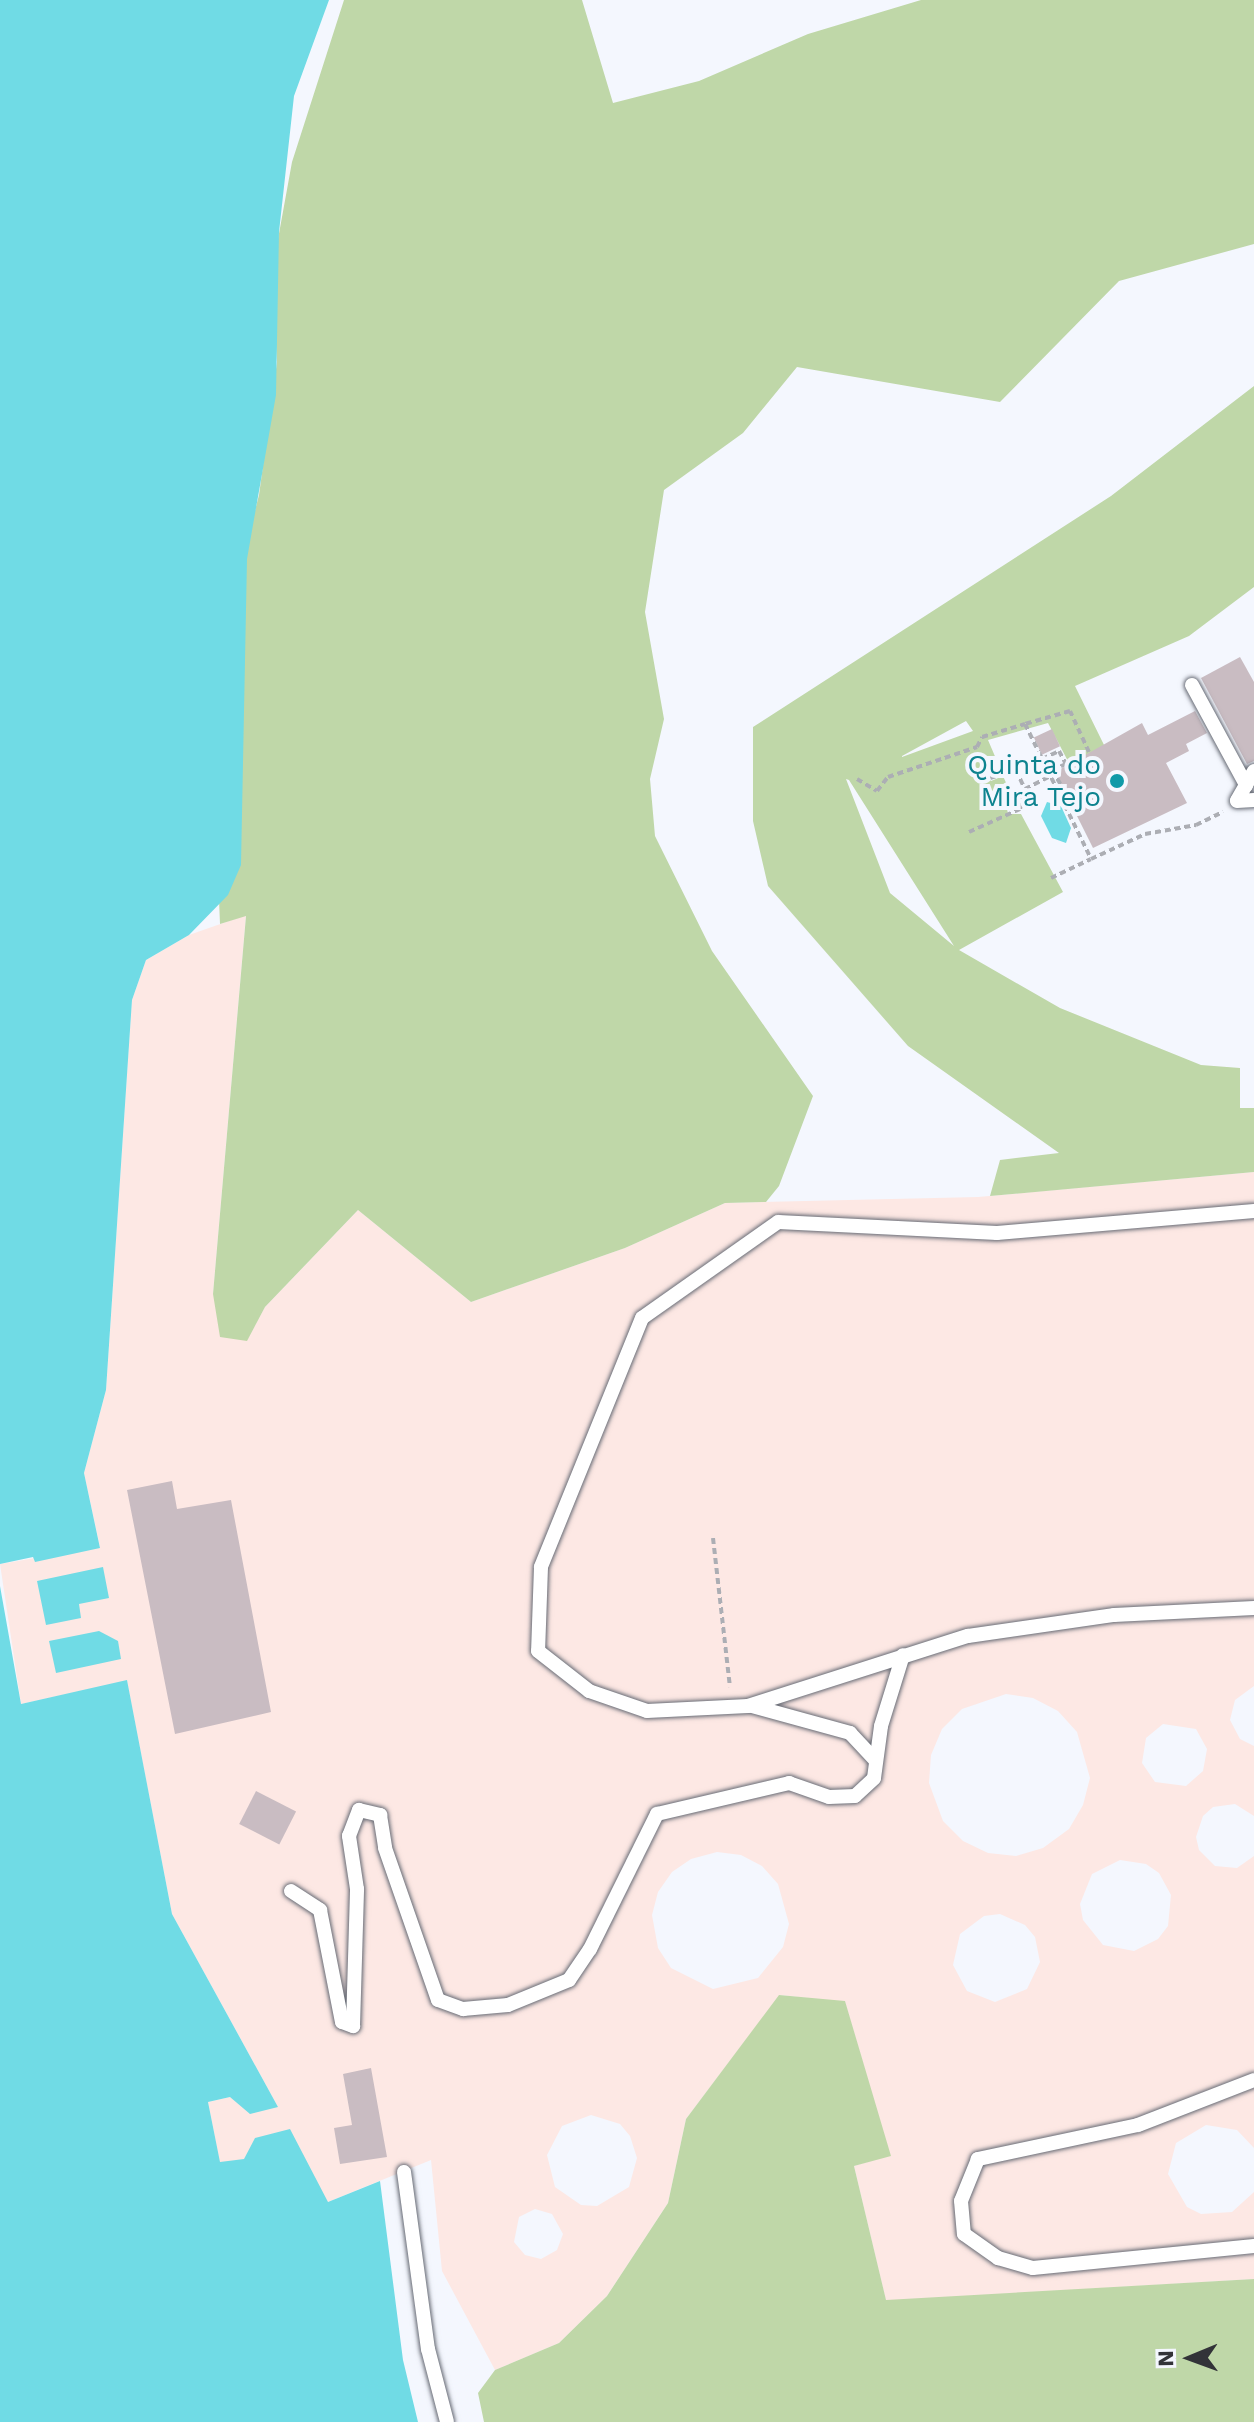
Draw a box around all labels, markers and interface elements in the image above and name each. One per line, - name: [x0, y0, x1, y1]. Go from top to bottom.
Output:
- place label: Quinta do Mira Tejo: [967, 748, 1101, 814]
- marker: Quinta do Mira Tejo: [1108, 772, 1126, 790]
- north arrow: [1150, 2318, 1230, 2398]
- text: N: [1153, 2350, 1178, 2367]

